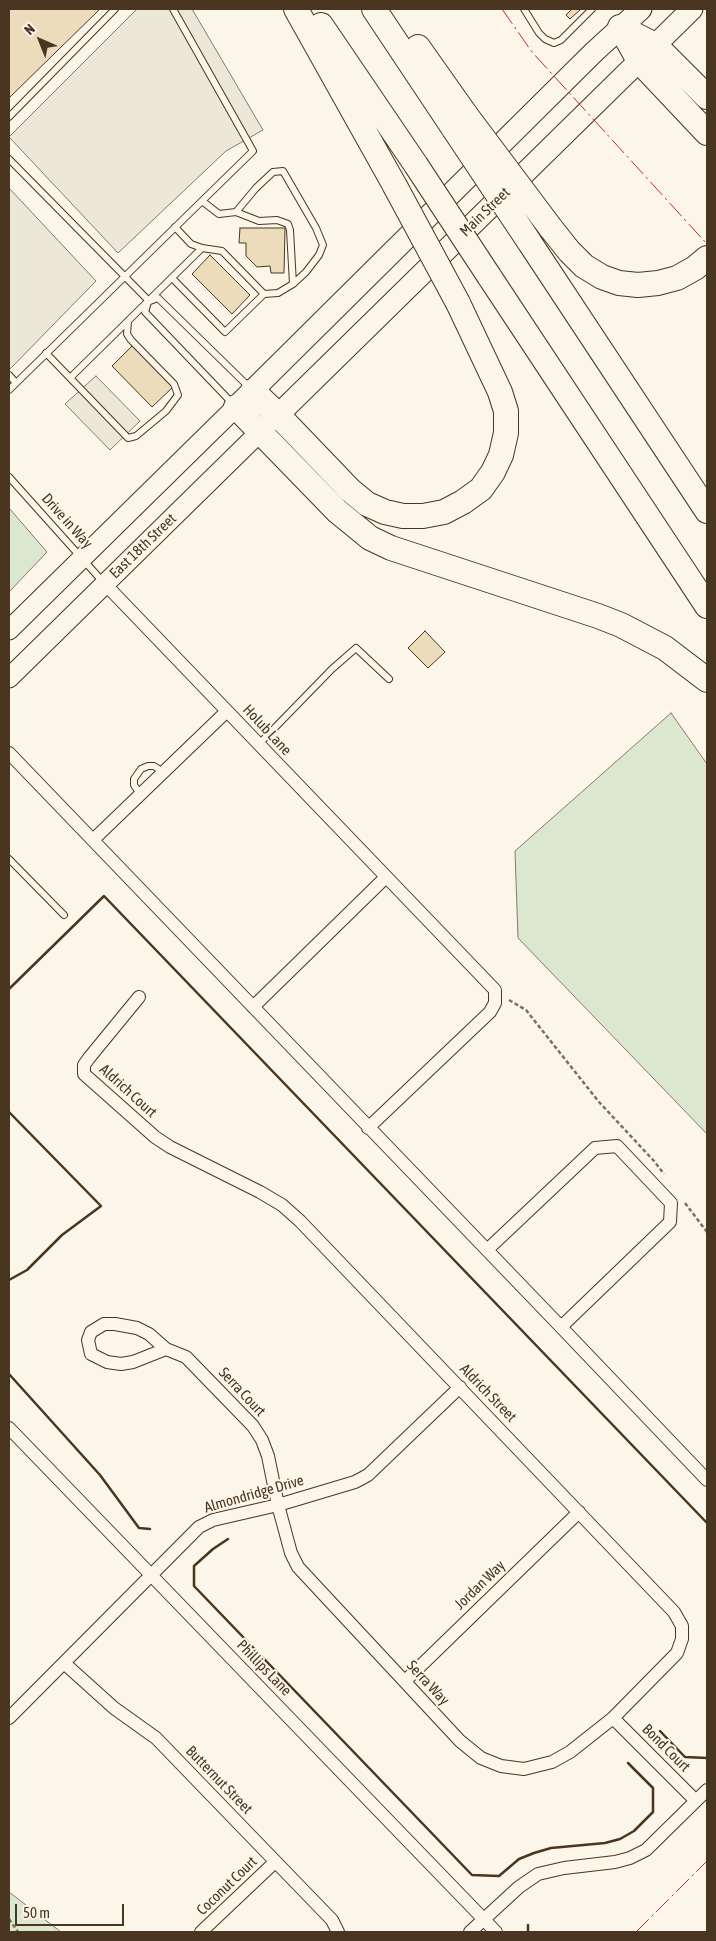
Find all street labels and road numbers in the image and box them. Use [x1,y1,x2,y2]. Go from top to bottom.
street label: Main Street [456,184,514,240]
street label: Drive in Way [38,490,96,552]
street label: East 18th Street [106,510,180,582]
street label: Holub Lane [239,701,295,759]
street label: Aldrich Court [96,1061,160,1121]
street label: Aldrich Street [456,1360,520,1426]
street label: Serra Court [215,1364,269,1420]
street label: Almondridge Drive [202,1471,306,1517]
street label: Jordan Way [451,1557,509,1613]
street label: Phillips Lane [233,1636,295,1700]
street label: Serra Way [403,1657,453,1709]
street label: Bond Court [638,1720,694,1776]
street label: Butternut Street [182,1742,256,1818]
street label: Coconut Court [193,1853,261,1919]

